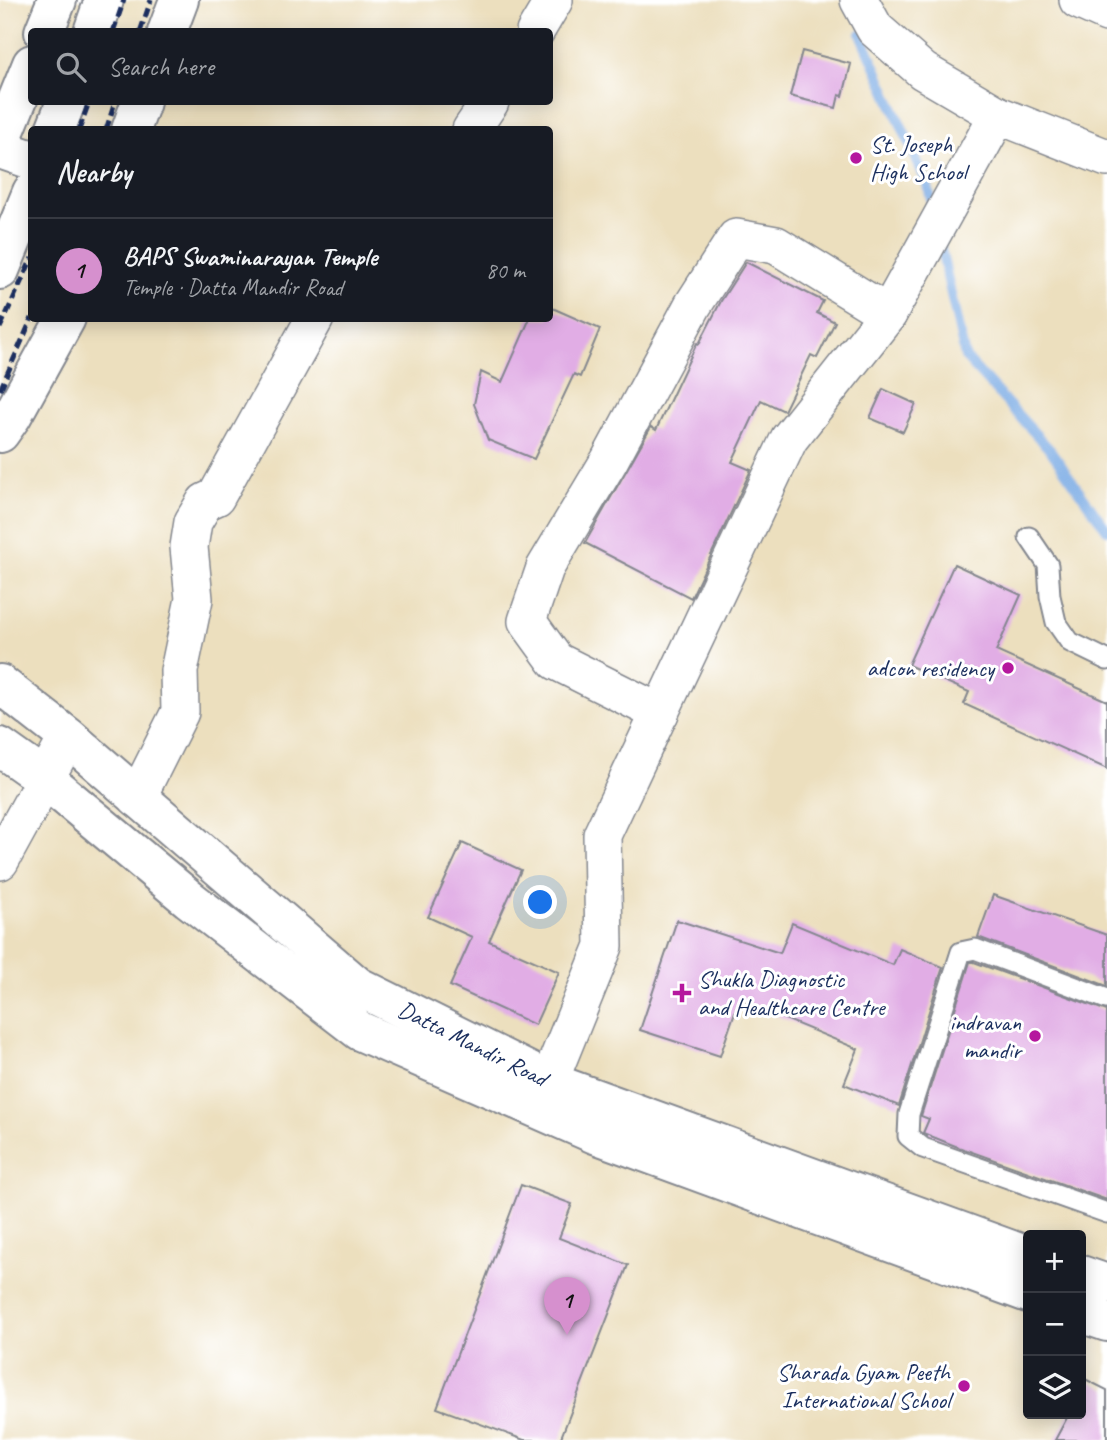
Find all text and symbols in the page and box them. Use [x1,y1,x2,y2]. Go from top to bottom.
search box [28,28,553,105]
icon: search [52,48,90,86]
text: Search here [108,50,214,83]
place label: St. Joseph High School [870,129,970,187]
marker: St. Joseph High School [848,150,864,166]
text: Nearby [56,153,132,191]
text: BAPS Swaminarayan Temple [123,240,377,273]
text: 1 [74,256,84,285]
text: 80 m [486,256,525,285]
text: Temple · Datta Mandir Road [123,273,343,302]
place label: adcon residency [867,653,996,683]
marker: adcon residency [1000,660,1016,676]
your location [523,885,557,919]
place label: Shukla Diagnostic and Healthcare Centre [698,964,887,1022]
marker: Shukla Diagnostic and Healthcare Centre [672,983,692,1003]
street label: Datta Mandir Road [393,994,555,1095]
place label: indravan mandir [949,1007,1023,1065]
marker: indravan mandir [1027,1028,1043,1044]
map controls [1023,1230,1086,1419]
button: + [1023,1230,1086,1293]
pin: 1 [544,1277,590,1335]
button: − [1023,1293,1086,1356]
button: layers [1023,1356,1086,1419]
place label: Sharada Gyam Peeth International School [777,1357,954,1415]
marker: Sharada Gyam Peeth International School [956,1378,972,1394]

